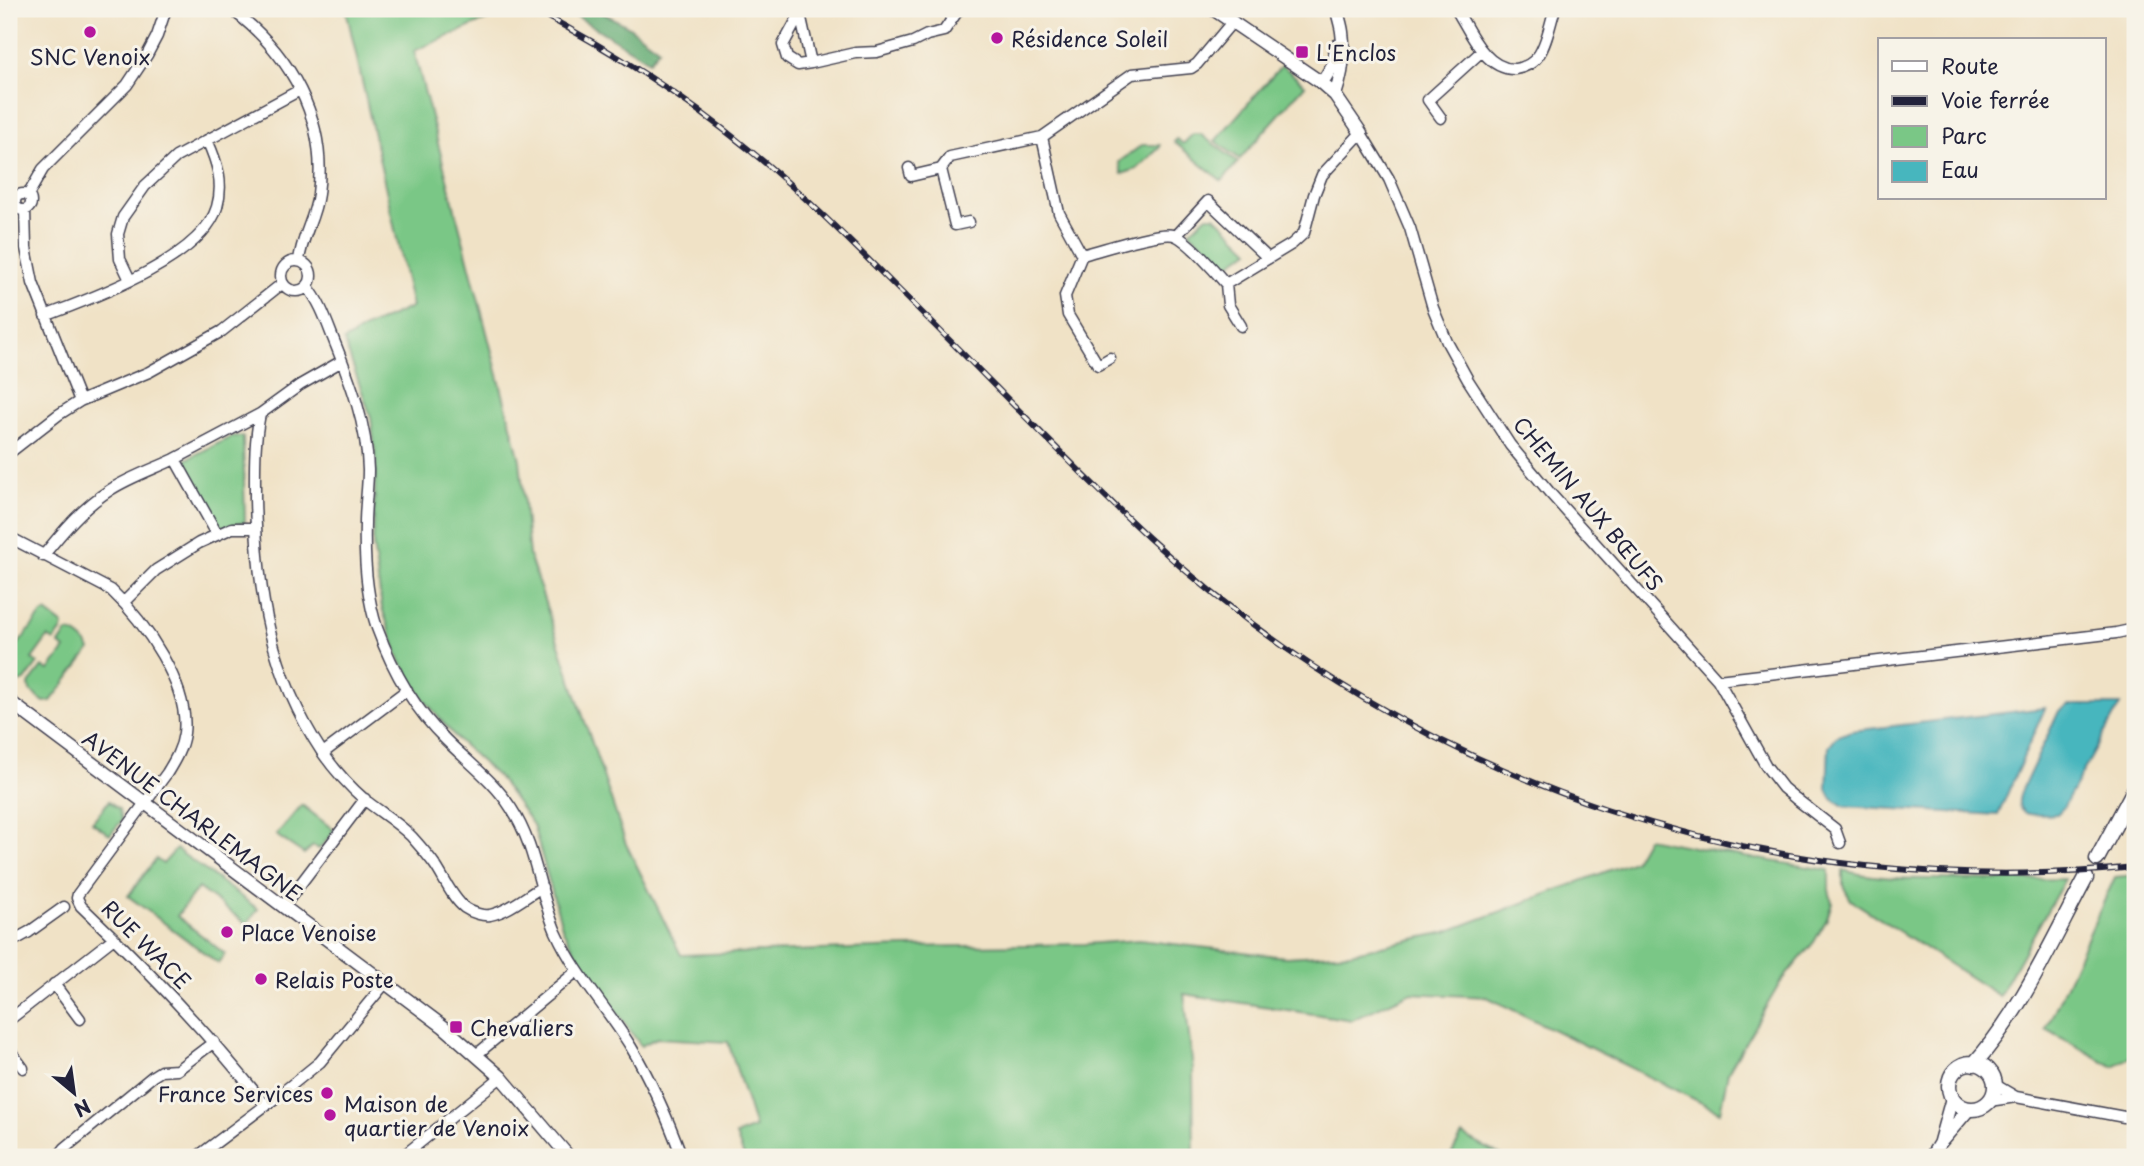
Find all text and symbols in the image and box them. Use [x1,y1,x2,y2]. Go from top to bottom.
place label: Résidence Soleil [1011,22,1168,54]
marker: SNC Venoix [82,24,98,40]
marker: Résidence Soleil [989,30,1005,46]
place label: L'Enclos [1316,36,1396,68]
legend [1878,38,2106,200]
place label: SNC Venoix [30,40,150,72]
marker: L'Enclos [1294,44,1310,60]
text: Route [1941,49,1999,81]
text: Voie ferrée [1941,83,2050,115]
text: Parc [1941,119,1987,151]
text: Eau [1941,153,1979,185]
street label: CHEMIN AUX BŒUFS [1506,409,1672,597]
street label: AVENUE CHARLEMAGNE [77,722,309,908]
street label: RUE WACE [95,892,199,996]
place label: Place Venoise [241,916,377,948]
marker: Place Venoise [219,924,235,940]
place label: Relais Poste [275,963,394,995]
marker: Relais Poste [253,971,269,987]
place label: Chevaliers [470,1011,574,1043]
marker: Chevaliers [448,1019,464,1035]
north arrow [38,1058,108,1128]
place label: France Services [158,1077,313,1109]
marker: France Services [319,1085,335,1101]
place label: Maison de quartier de Venoix [344,1087,529,1143]
text: N [69,1093,96,1125]
marker: Maison de quartier de Venoix [322,1107,338,1123]

